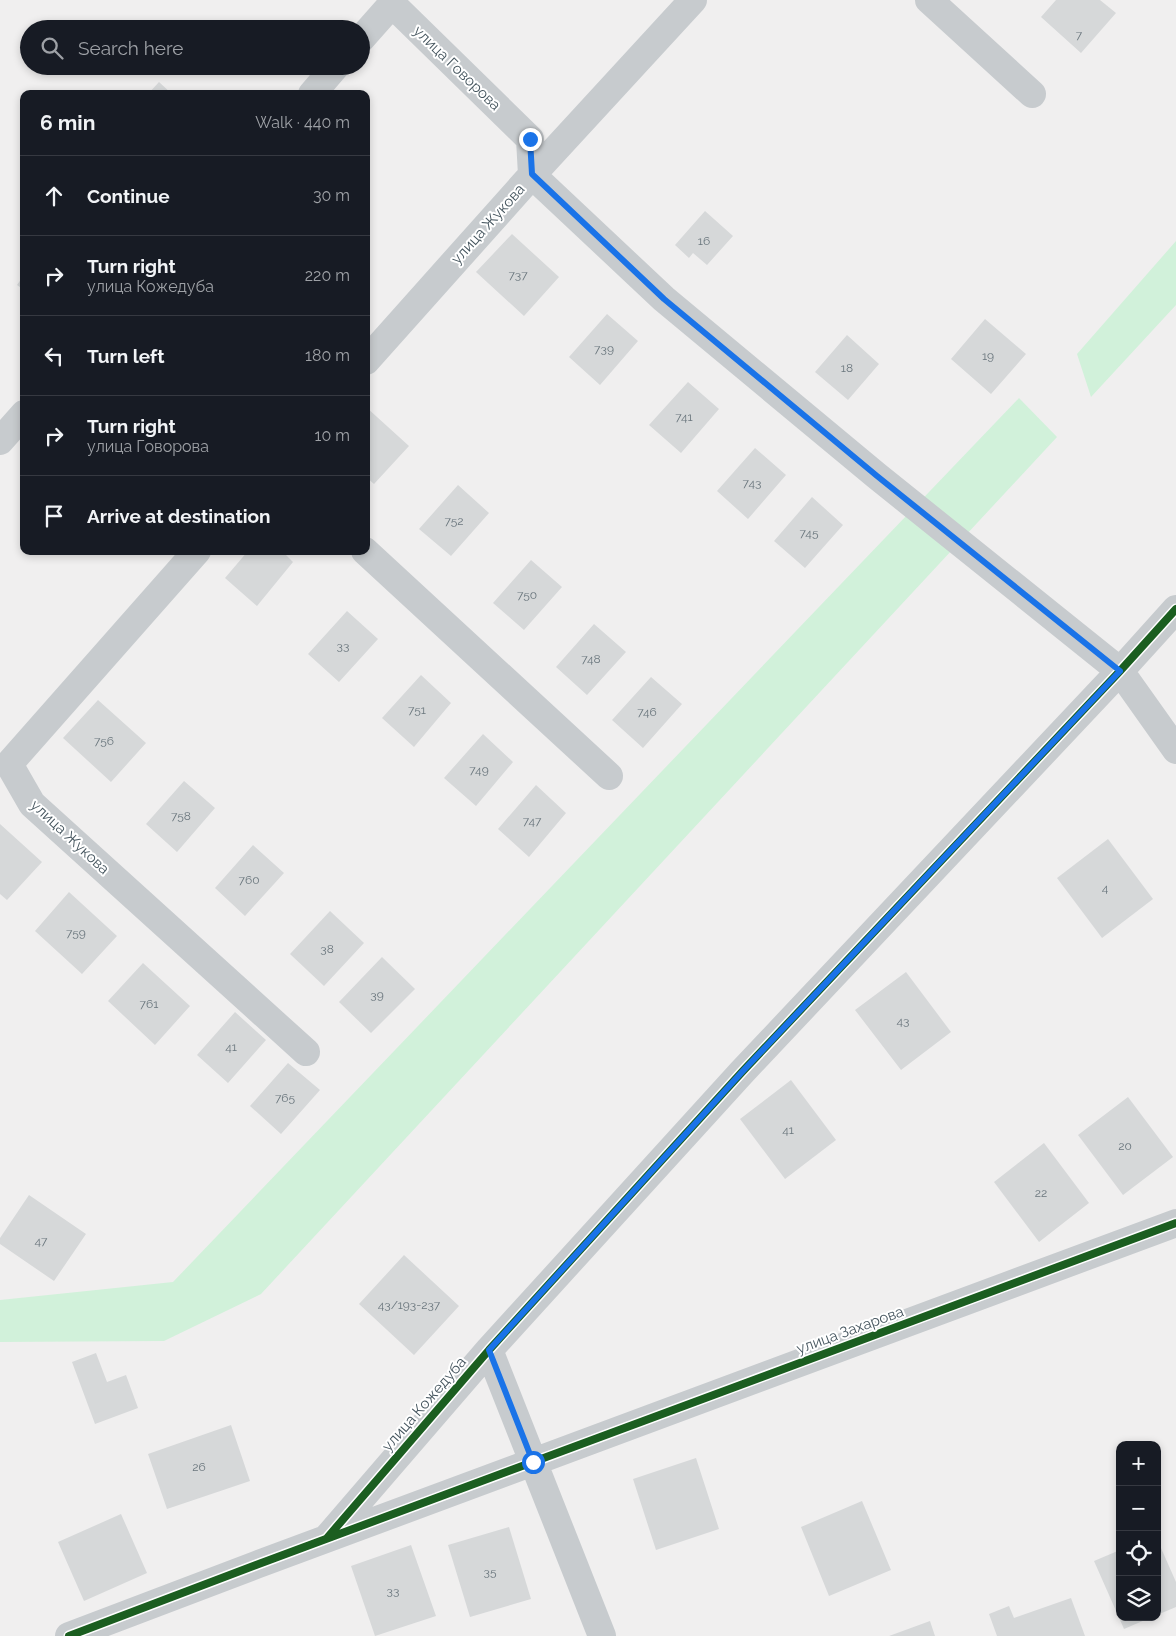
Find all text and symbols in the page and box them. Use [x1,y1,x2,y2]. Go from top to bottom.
search box [20,20,370,75]
street label: улица Говорова [410,22,504,114]
house number: 7 [1076,28,1083,42]
icon: search [38,34,66,62]
text: Search here [78,37,184,59]
text: 6 min [40,110,95,135]
text: Walk · 440 m [255,113,350,132]
route end [519,128,542,151]
street label: улица Жукова [447,180,529,268]
icon: ahead [40,182,68,210]
text: Continue [87,185,170,207]
text: 30 m [313,186,350,205]
house number: 16 [698,234,710,248]
text: Turn right [87,255,176,277]
icon: right [40,262,68,290]
text: 220 m [305,266,350,285]
house number: 737 [508,268,528,282]
text: улица Кожедуба [87,277,214,296]
icon: left [40,342,68,370]
house number: 739 [594,342,614,356]
text: Turn left [87,345,164,367]
text: 180 m [305,346,350,365]
house number: 19 [982,349,994,363]
house number: 18 [841,361,853,375]
house number: 741 [675,410,693,424]
text: Turn right [87,415,176,437]
icon: right [40,422,68,450]
text: 10 m [315,426,350,445]
text: улица Говорова [87,437,209,456]
house number: 743 [743,476,761,490]
icon: arrive [40,502,68,530]
text: Arrive at destination [87,505,271,527]
house number: 752 [444,514,464,528]
house number: 745 [800,526,819,540]
house number: 750 [517,588,537,602]
house number: 33 [337,639,349,653]
house number: 748 [581,652,601,666]
house number: 751 [408,703,426,717]
house number: 746 [637,705,657,719]
house number: 756 [94,734,114,748]
house number: 749 [469,763,489,777]
street label: улица Жукова [27,796,113,878]
house number: 758 [171,809,191,823]
house number: 747 [523,814,542,828]
house number: 760 [238,873,260,887]
house number: 4 [1102,881,1109,895]
house number: 759 [66,926,86,940]
house number: 38 [320,942,334,956]
house number: 39 [370,988,384,1002]
house number: 761 [140,997,158,1011]
house number: 43 [897,1014,909,1028]
house number: 41 [225,1040,237,1054]
house number: 765 [275,1091,296,1105]
house number: 41 [782,1123,794,1137]
house number: 20 [1118,1139,1132,1153]
house number: 22 [1035,1186,1047,1200]
house number: 47 [35,1234,48,1248]
house number: 43/193-237 [378,1298,441,1312]
street label: улица Захарова [794,1302,906,1358]
street label: улица Кожедуба [378,1353,470,1455]
map controls [1116,1441,1161,1621]
button: + [1116,1441,1161,1486]
route start [522,1451,545,1474]
house number: 26 [192,1460,206,1474]
button: − [1116,1486,1161,1531]
button: locate [1116,1531,1161,1576]
house number: 35 [484,1565,497,1579]
button: layers [1116,1576,1161,1621]
house number: 33 [387,1584,399,1598]

